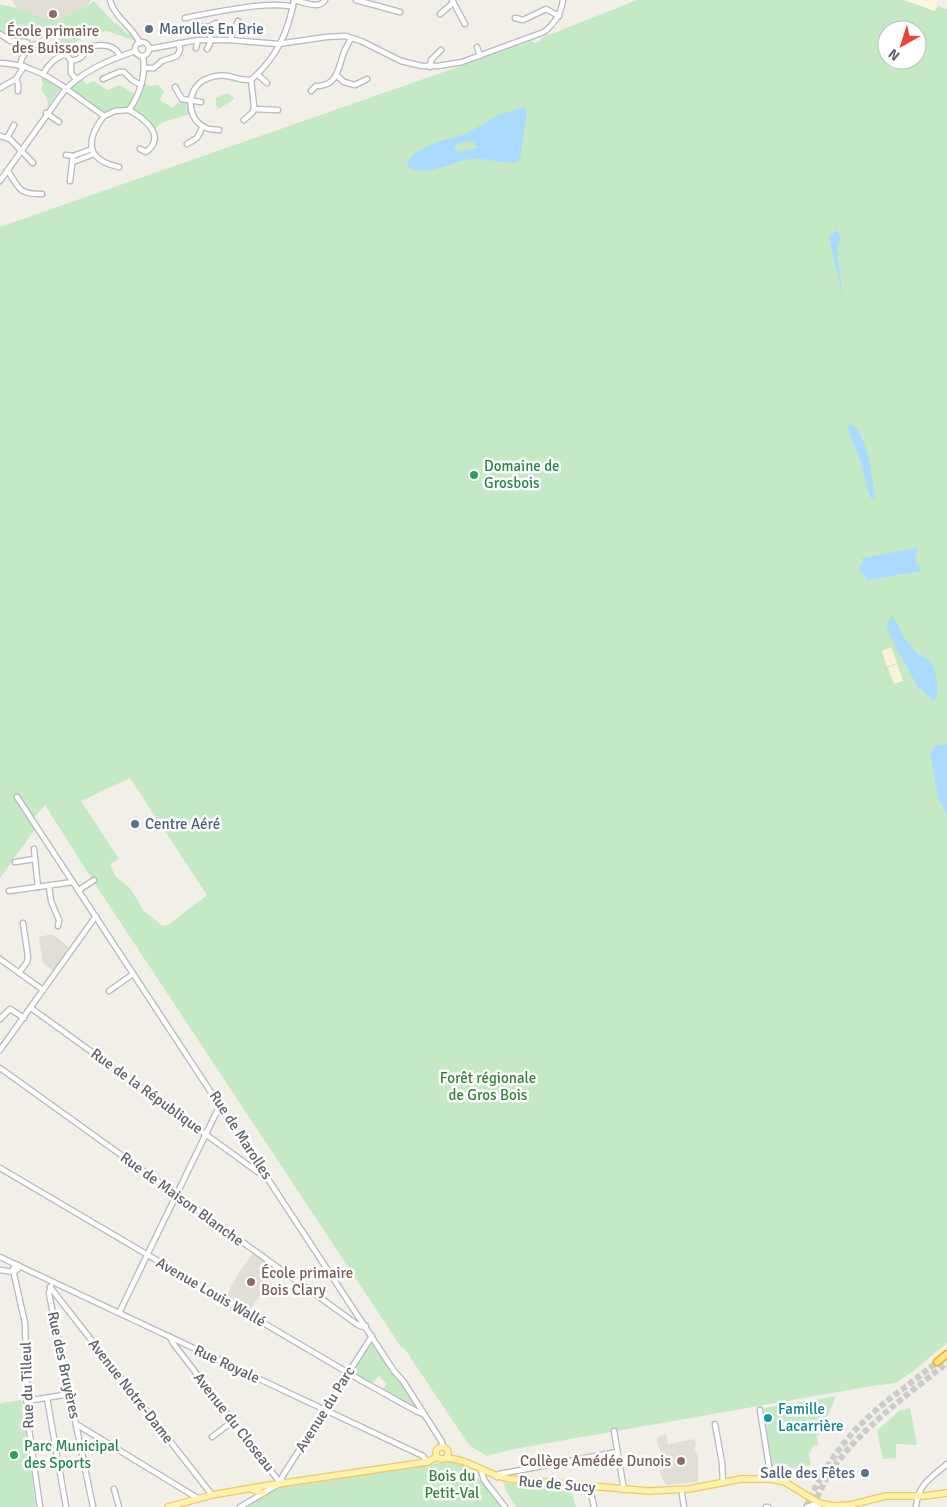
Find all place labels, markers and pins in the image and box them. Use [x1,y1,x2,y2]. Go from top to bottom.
marker: École primaire des Buissons [47,8,59,20]
place label: Marolles En Brie [159,20,264,38]
place label: École primaire des Buissons [7,21,99,57]
marker: Marolles En Brie [143,23,155,35]
place label: Domaine de Grosbois [484,457,560,492]
marker: Domaine de Grosbois [468,469,480,481]
place label: Centre Aéré [145,815,220,833]
marker: Centre Aéré [129,818,141,830]
place label: École primaire Bois Clary [261,1263,353,1299]
marker: École primaire Bois Clary [245,1276,257,1288]
place label: Famille Lacarrière [778,1400,844,1435]
marker: Famille Lacarrière [762,1412,774,1424]
place label: Parc Municipal des Sports [24,1437,119,1472]
marker: Parc Municipal des Sports [8,1449,20,1461]
place label: Collège Amédée Dunois [520,1452,671,1470]
marker: Collège Amédée Dunois [675,1455,687,1467]
place label: Salle des Fêtes [760,1464,855,1482]
marker: Salle des Fêtes [859,1467,871,1479]

